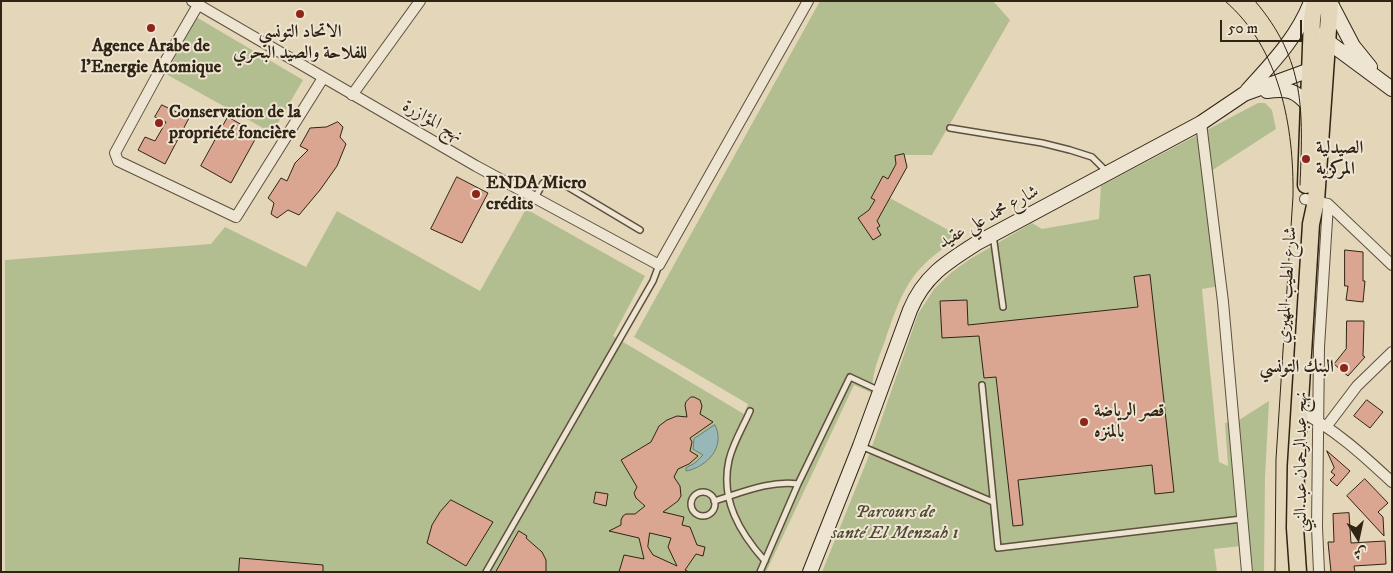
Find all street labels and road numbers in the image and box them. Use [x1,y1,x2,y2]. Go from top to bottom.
street label: نهج المؤازرة [398,96,466,148]
street label: شارع محمد علي عقيد [935,181,1043,255]
street label: شارع الطيب المهيري [1273,226,1303,344]
street label: نهج عبدالرحمان عبد النبي [1291,392,1313,532]

